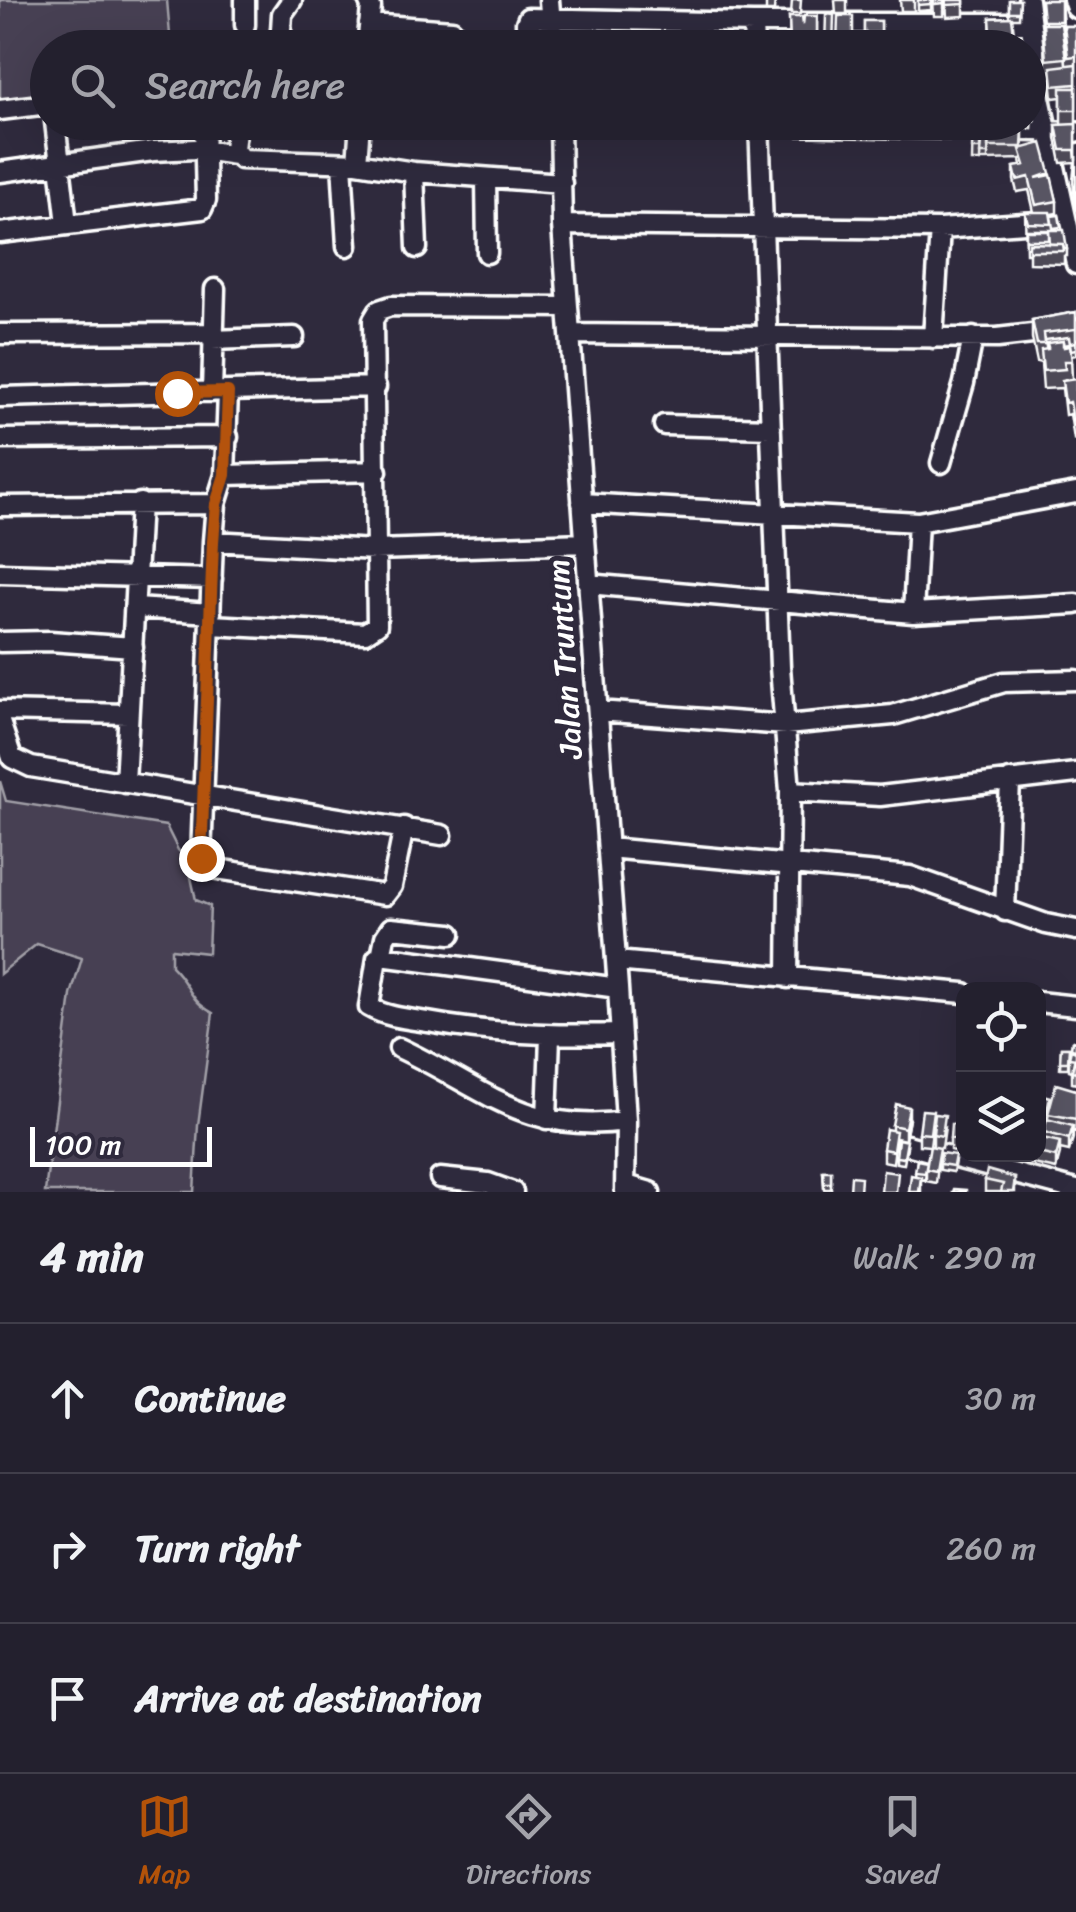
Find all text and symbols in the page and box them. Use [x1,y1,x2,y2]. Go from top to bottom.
search box [30,30,1046,140]
text: Search here [145,52,345,119]
icon: search [65,58,120,113]
route start [155,371,201,417]
street label: Jalan Truntum [529,557,600,762]
route end [179,836,225,882]
map controls [956,982,1046,1162]
button: locate [956,982,1046,1072]
button: layers [956,1072,1046,1162]
text: 100 m [45,1120,121,1169]
scale bar [30,1122,212,1166]
text: 4 min [40,1220,144,1294]
text: Walk · 290 m [853,1229,1036,1286]
text: Continue [135,1365,286,1432]
text: 30 m [965,1370,1036,1427]
icon: ahead [40,1371,95,1426]
text: Turn right [135,1515,300,1582]
text: 260 m [946,1520,1036,1577]
icon: right [40,1521,95,1576]
text: Arrive at destination [135,1665,482,1732]
icon: arrive [40,1671,95,1726]
tab: Map [137,1789,192,1898]
tab: Directions [466,1789,591,1898]
tab: Saved [865,1789,939,1898]

